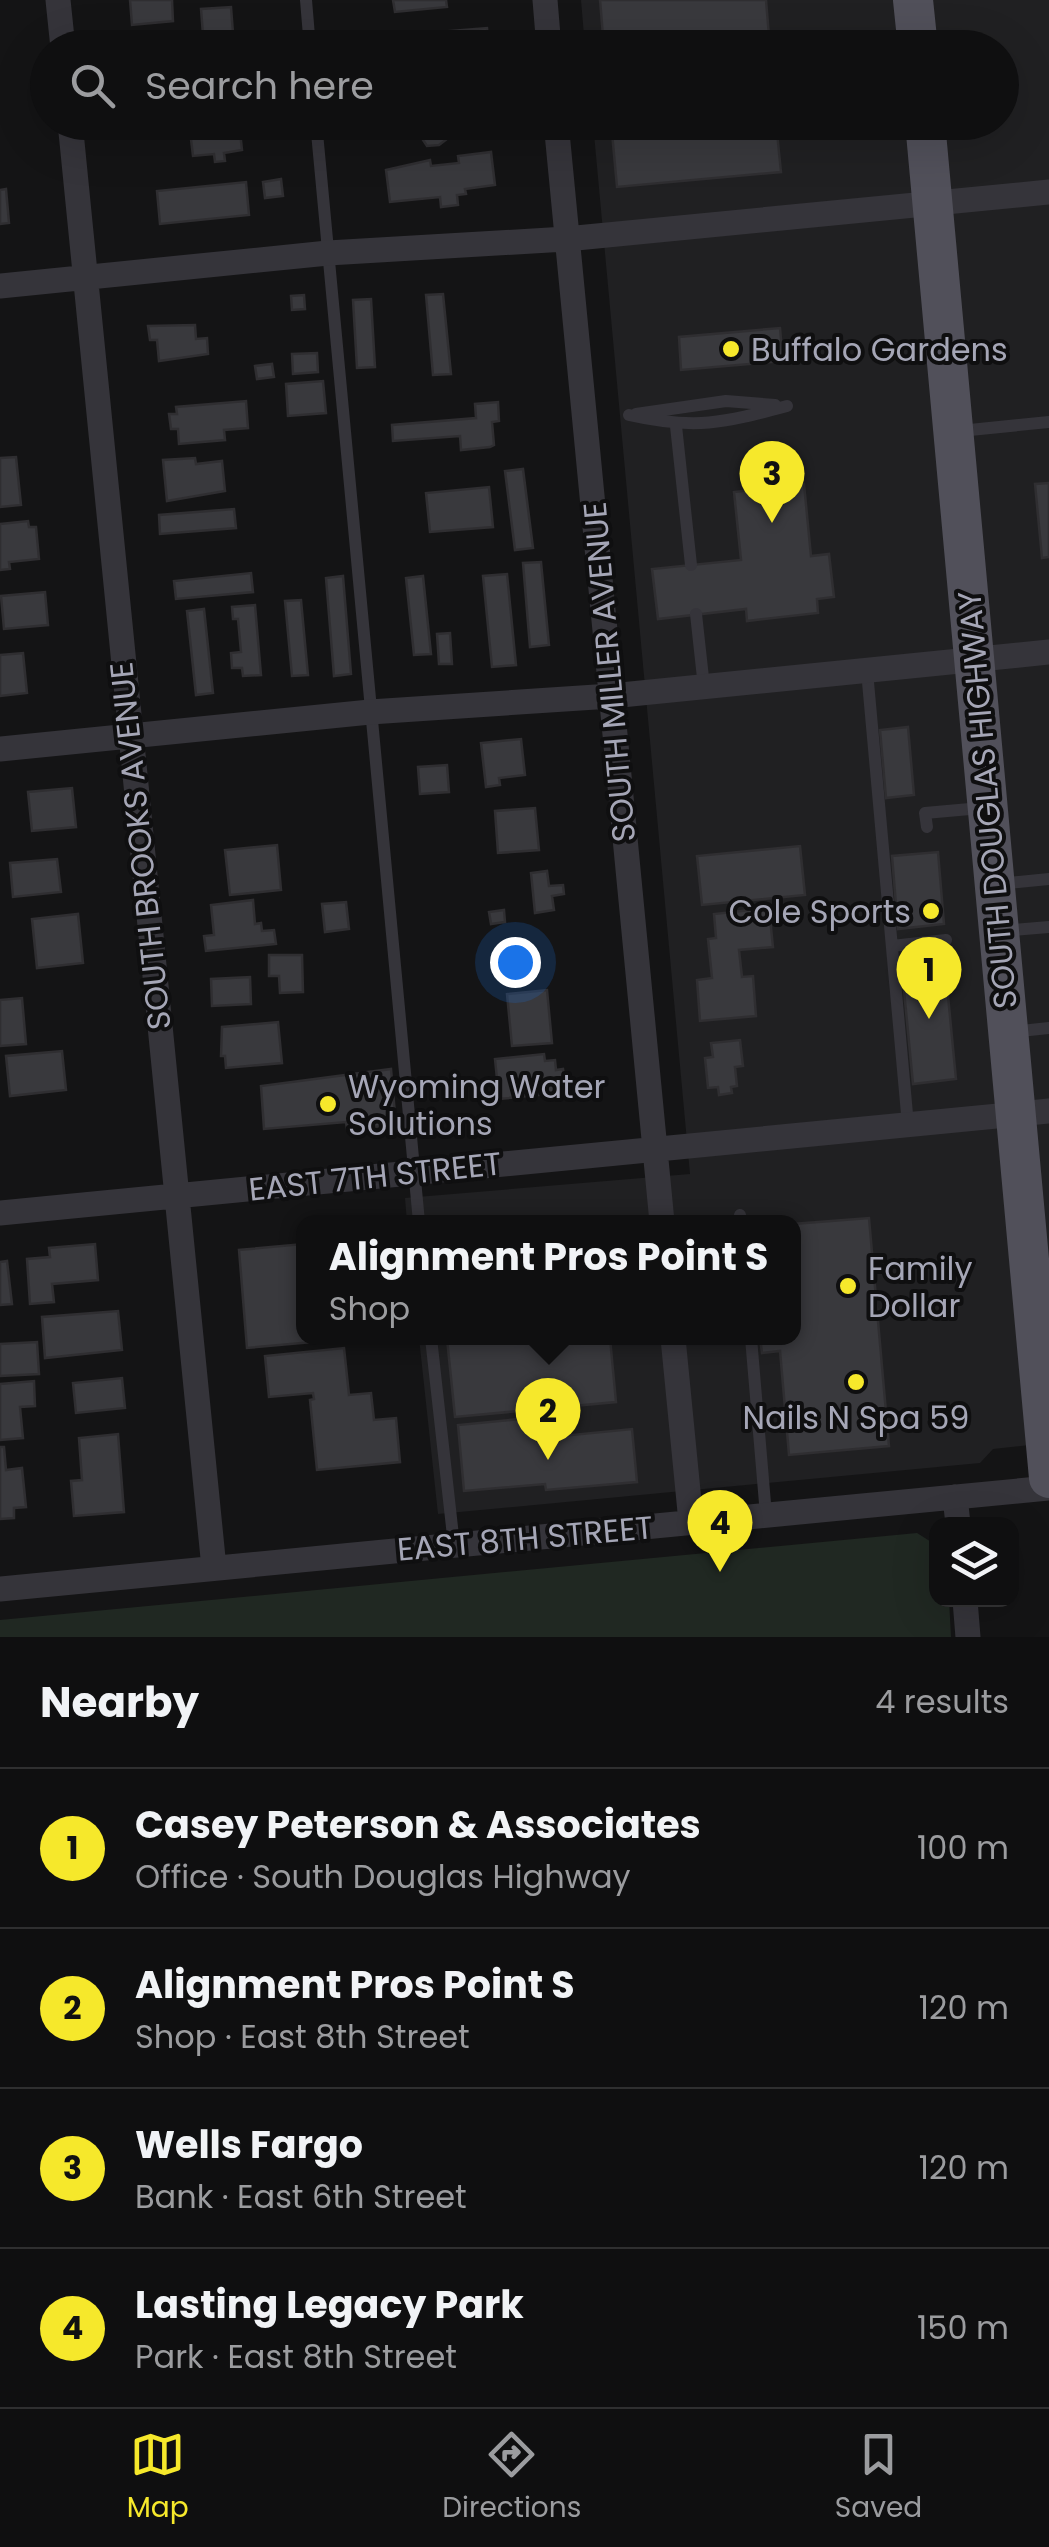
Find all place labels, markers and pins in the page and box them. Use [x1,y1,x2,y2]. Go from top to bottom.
place label: Buffalo Gardens [751,327,1008,372]
marker: Buffalo Gardens [720,338,742,360]
pin: 3 [740,440,804,523]
place label: Cole Sports [728,889,911,934]
marker: Cole Sports [920,900,942,922]
pin: 1 [896,936,962,1019]
place label: Wyoming Water Solutions [348,1064,606,1146]
marker: Wyoming Water Solutions [317,1093,339,1115]
place label: Family Dollar [868,1246,972,1328]
marker: Family Dollar [837,1275,859,1297]
marker: Nails N Spa 59 [845,1371,867,1393]
pin: 2 [516,1378,580,1460]
place label: Nails N Spa 59 [742,1395,970,1440]
pin: 4 [688,1490,752,1572]

